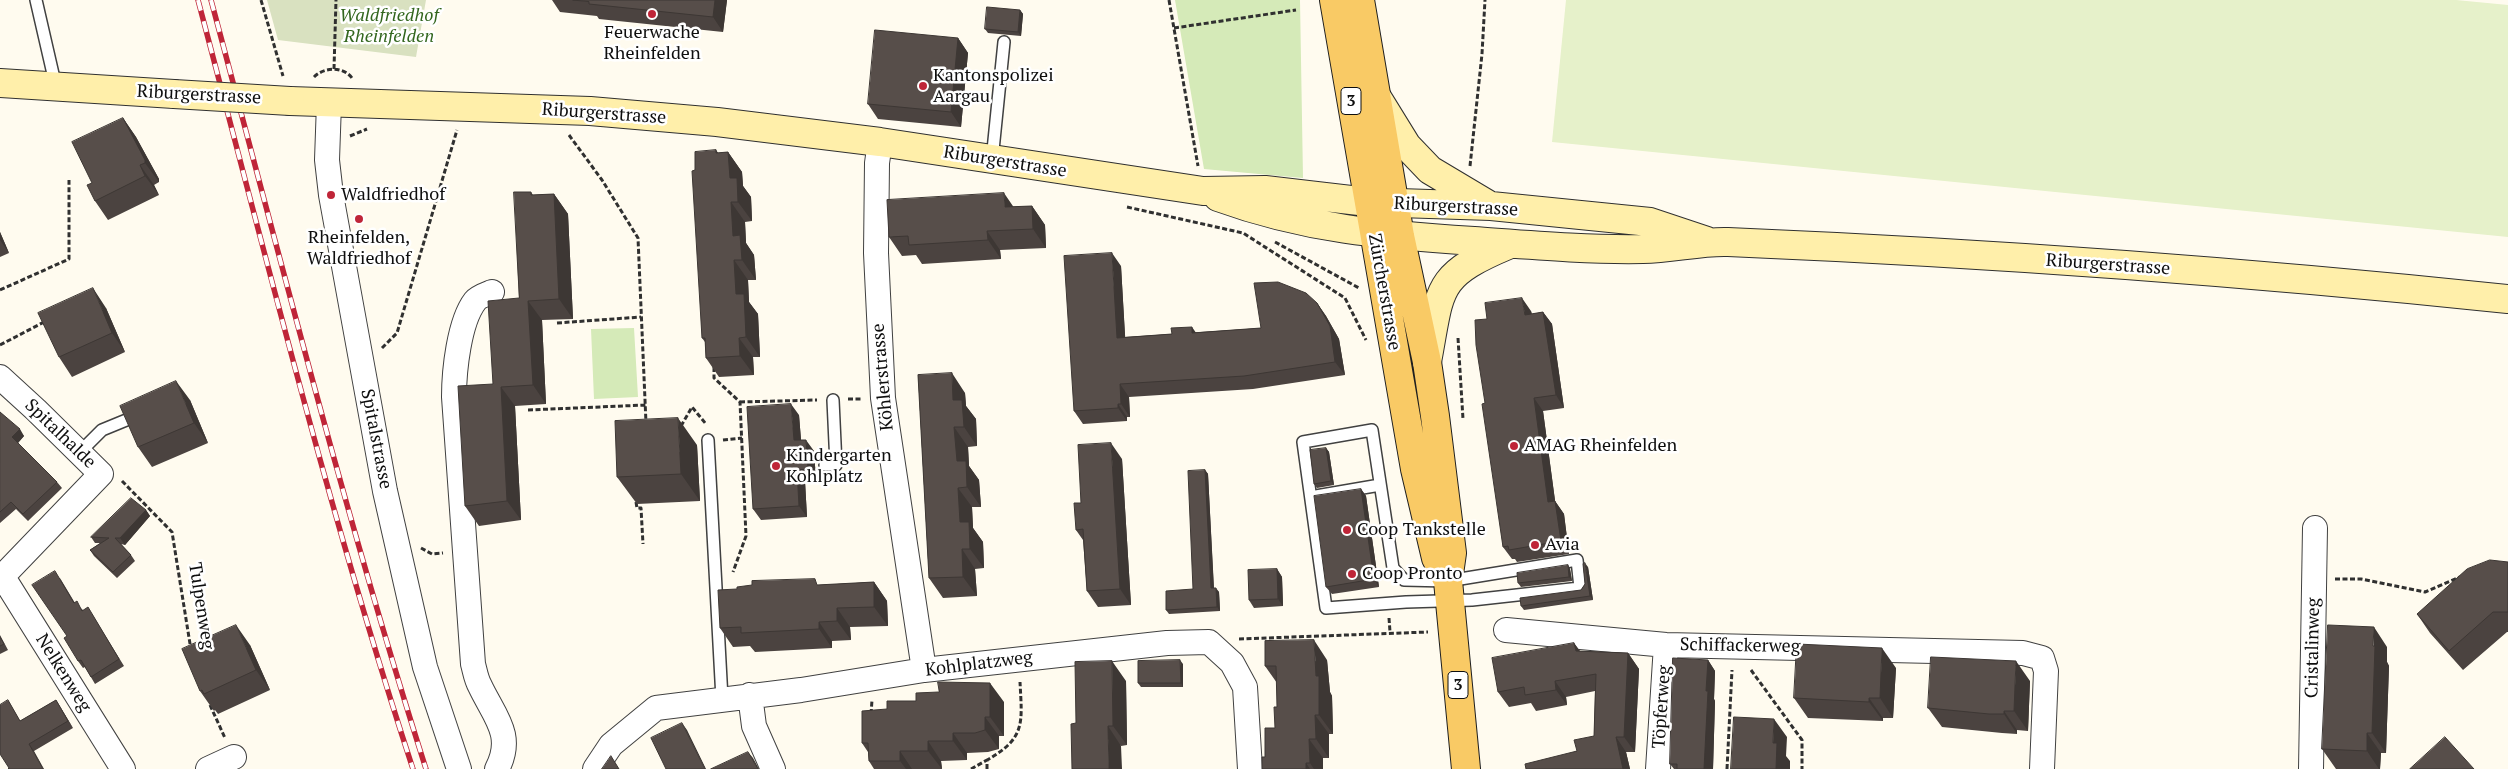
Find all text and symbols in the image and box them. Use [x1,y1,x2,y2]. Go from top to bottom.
park label: Waldfriedhof Rheinfelden [339,5,439,48]
marker: Feuerwache Rheinfelden [646,8,658,20]
place label: Feuerwache Rheinfelden [603,22,701,64]
place label: Kantonspolizei Aargau [933,65,1054,108]
marker: Kantonspolizei Aargau [917,80,929,92]
street label: Riburgerstrasse [136,81,262,109]
road number: 3 [1341,88,1361,114]
street label: Riburgerstrasse [541,99,667,129]
street label: Riburgerstrasse [942,142,1068,182]
place label: Waldfriedhof [341,184,445,206]
marker: Waldfriedhof [325,189,337,201]
street label: Riburgerstrasse [1393,193,1519,221]
marker: Rheinfelden, Waldfriedhof [353,213,365,225]
place label: Rheinfelden, Waldfriedhof [307,227,411,270]
street label: Zürcherstrasse [1363,232,1405,352]
street label: Riburgerstrasse [2045,250,2171,280]
street label: Köhlerstrasse [868,322,898,432]
street label: Spitalstrasse [356,387,396,491]
street label: Spitalhalde [20,395,100,473]
place label: AMAG Rheinfelden [1524,435,1677,457]
marker: AMAG Rheinfelden [1508,440,1520,452]
place label: Kindergarten Kohlplatz [786,445,892,488]
marker: Kindergarten Kohlplatz [770,460,782,472]
place label: Coop Tankstelle [1357,519,1486,541]
marker: Coop Tankstelle [1341,524,1353,536]
place label: Avia [1545,534,1580,556]
marker: Avia [1529,539,1541,551]
street label: Tulpenweg [183,561,219,651]
place label: Coop Pronto [1362,563,1463,585]
marker: Coop Pronto [1346,568,1358,580]
street label: Cristalinweg [2301,598,2325,698]
street label: Nelkenweg [31,630,95,716]
street label: Schiffackerweg [1680,634,1800,658]
street label: Kohlplatzweg [924,647,1034,681]
street label: Töpferweg [1648,665,1676,749]
road number: 3 [1448,672,1468,698]

